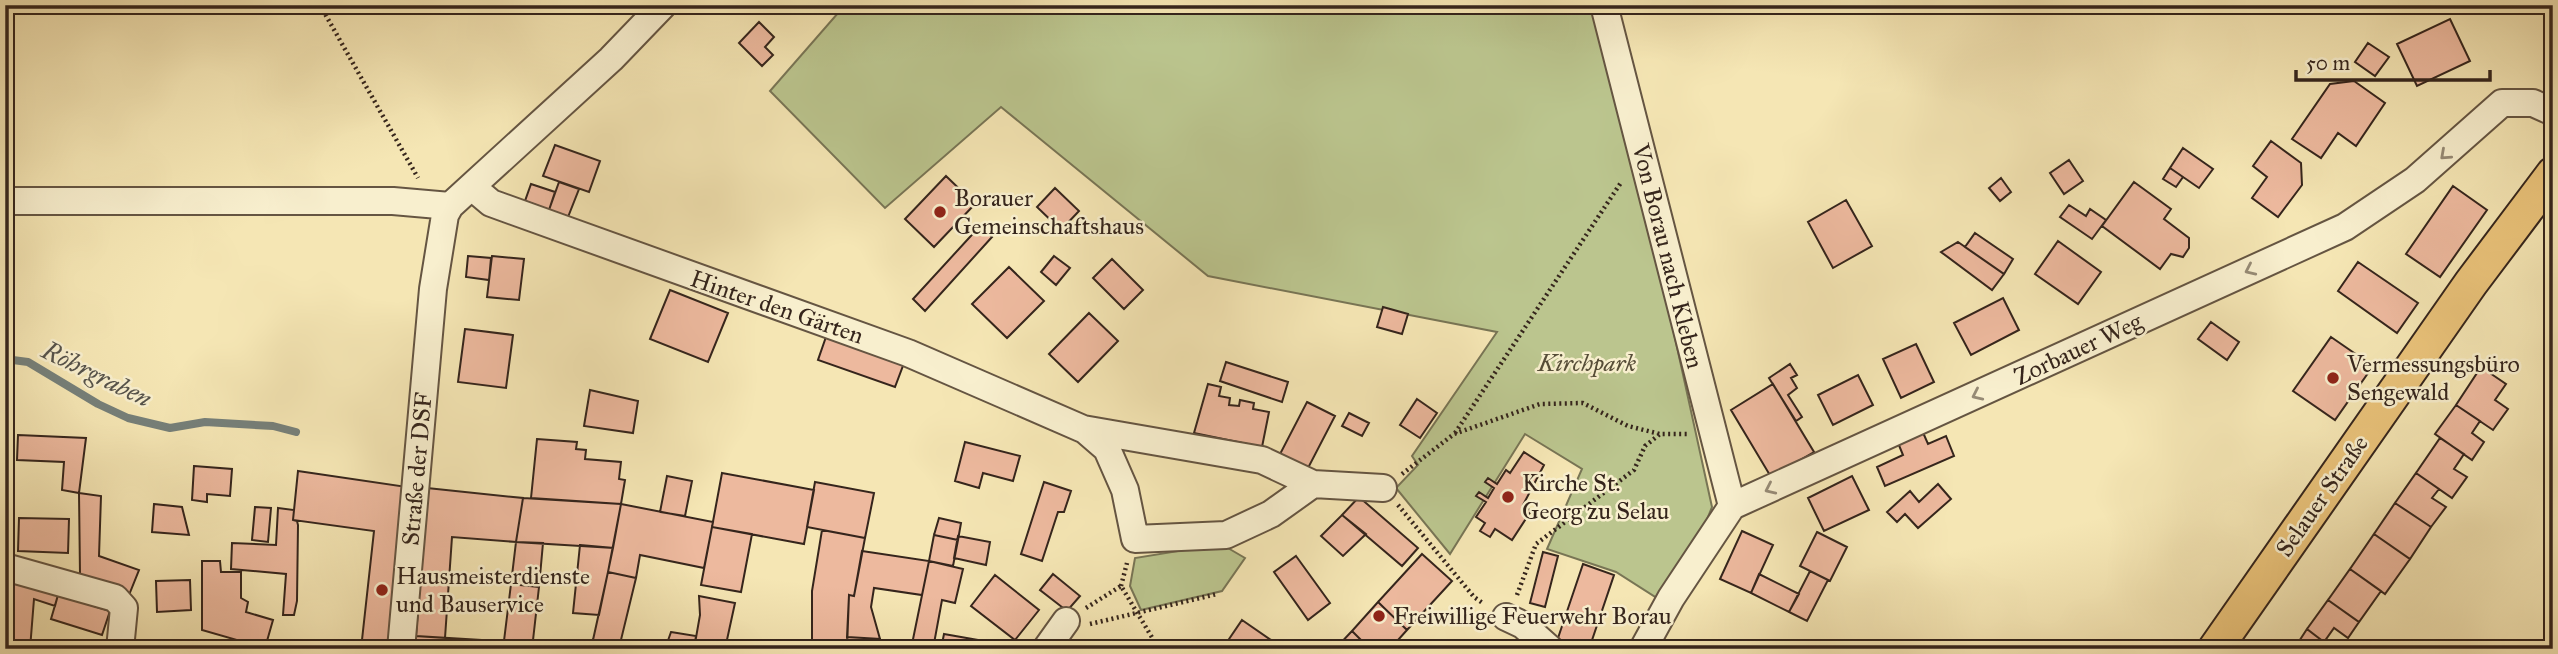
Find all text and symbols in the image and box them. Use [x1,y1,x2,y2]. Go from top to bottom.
scale bar [2296,38,2490,82]
text: 50 m [2306,50,2351,76]
street label: Von Borau nach Kleben [1625,140,1710,371]
one-way arrow [2440,147,2453,159]
place label: Borauer Gemeinschaftshaus [954,183,1144,241]
marker: Borauer Gemeinschaftshaus [932,204,948,220]
one-way arrow [2245,262,2257,276]
street label: Hinter den Gärten [686,263,868,351]
street label: Zorbauer Weg [2009,306,2148,392]
water label: Röhrgraben [36,333,157,414]
park label: Kirchpark [1537,348,1636,378]
place label: Vermessungsbüro Sengewald [2346,349,2520,407]
marker: Vermessungsbüro Sengewald [2325,370,2341,386]
one-way arrow [1971,387,1984,401]
street label: Straße der DSF [395,391,439,547]
street label: Selauer Straße [2269,430,2375,562]
place label: Kirche St. Georg zu Selau [1522,468,1670,526]
one-way arrow [1764,481,1777,495]
marker: Kirche St. Georg zu Selau [1500,489,1516,505]
place label: Hausmeisterdienste und Bauservice [396,561,590,619]
marker: Hausmeisterdienste und Bauservice [374,582,390,598]
place label: Freiwillige Feuerwehr Borau [1393,601,1672,631]
marker: Freiwillige Feuerwehr Borau [1371,608,1387,624]

